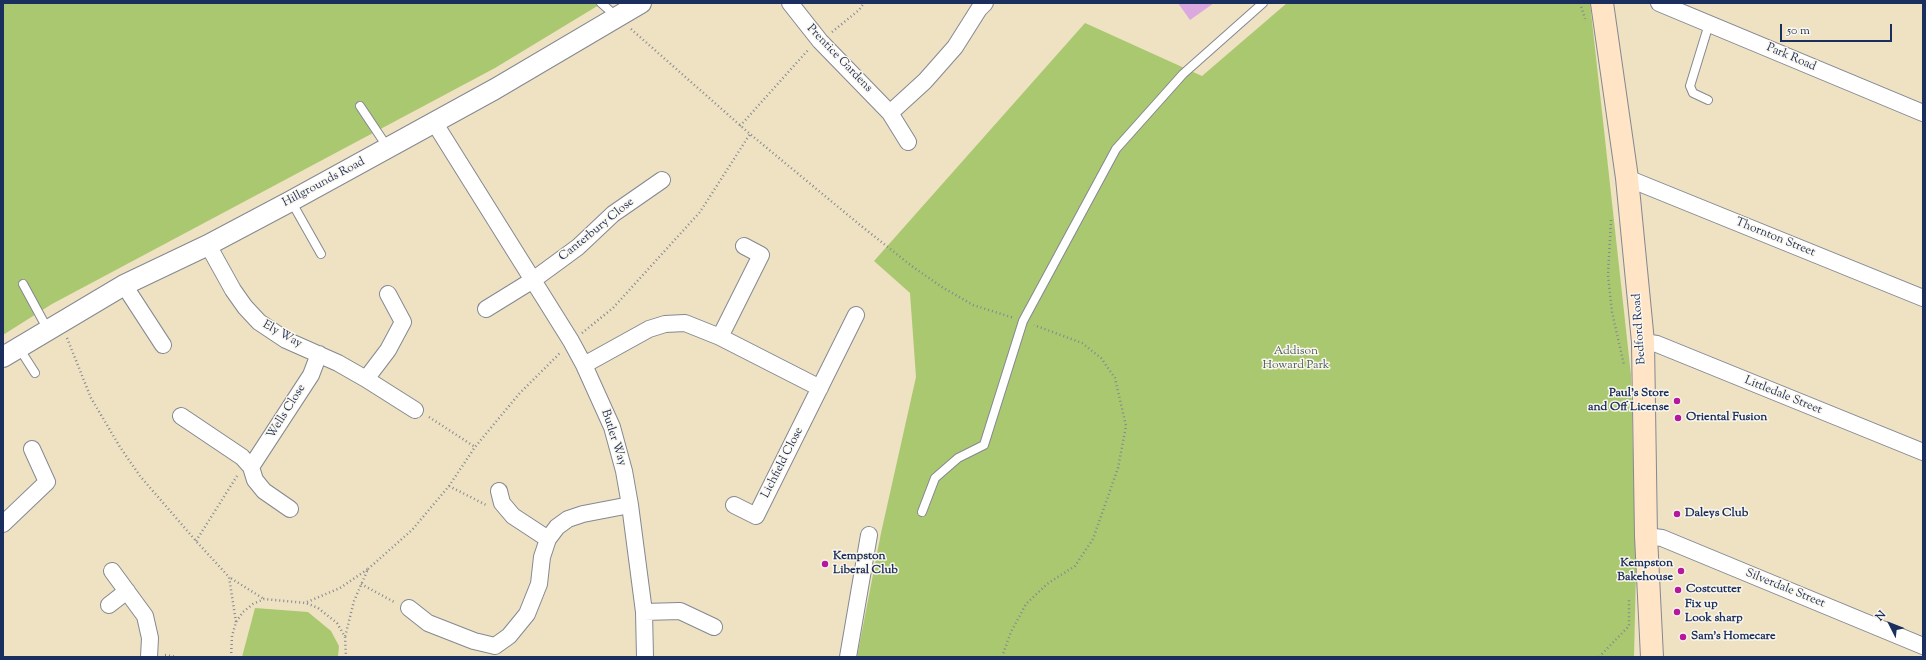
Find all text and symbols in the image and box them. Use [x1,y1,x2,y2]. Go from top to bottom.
scale bar [1782,16,1894,42]
street label: Prentice Gardens [803,22,875,96]
text: 50 m [1787,22,1810,40]
street label: Park Road [1764,41,1818,75]
street label: Hillgrounds Road [280,155,368,211]
street label: Canterbury Close [557,195,637,265]
street label: Thornton Street [1733,215,1817,261]
street label: Bedford Road [1630,293,1650,365]
street label: Ely Way [260,318,304,352]
park label: Addison Howard Park [1263,345,1329,373]
street label: Littledale Street [1742,374,1824,418]
street label: Wells Close [265,382,309,442]
place label: Paul's Store and Off License [1588,387,1669,415]
marker: Paul's Store and Off License [1672,396,1682,406]
street label: Butler Way [597,408,629,468]
place label: Oriental Fusion [1686,411,1767,425]
marker: Oriental Fusion [1673,413,1683,423]
street label: Lichfield Close [759,425,807,501]
place label: Daleys Club [1685,507,1748,521]
marker: Daleys Club [1672,509,1682,519]
place label: Kempston Liberal Club [833,550,898,578]
place label: Kempston Bakehouse [1617,557,1673,585]
marker: Kempston Liberal Club [820,559,830,569]
marker: Kempston Bakehouse [1676,566,1686,576]
street label: Silverdale Street [1743,567,1827,611]
place label: Costcutter [1686,583,1741,597]
marker: Costcutter [1673,585,1683,595]
place label: Fix up Look sharp [1685,598,1743,626]
north arrow [1870,604,1910,644]
marker: Fix up Look sharp [1672,607,1682,617]
text: N [1872,607,1890,625]
place label: Sam's Homecare [1691,630,1776,644]
marker: Sam's Homecare [1678,632,1688,642]

